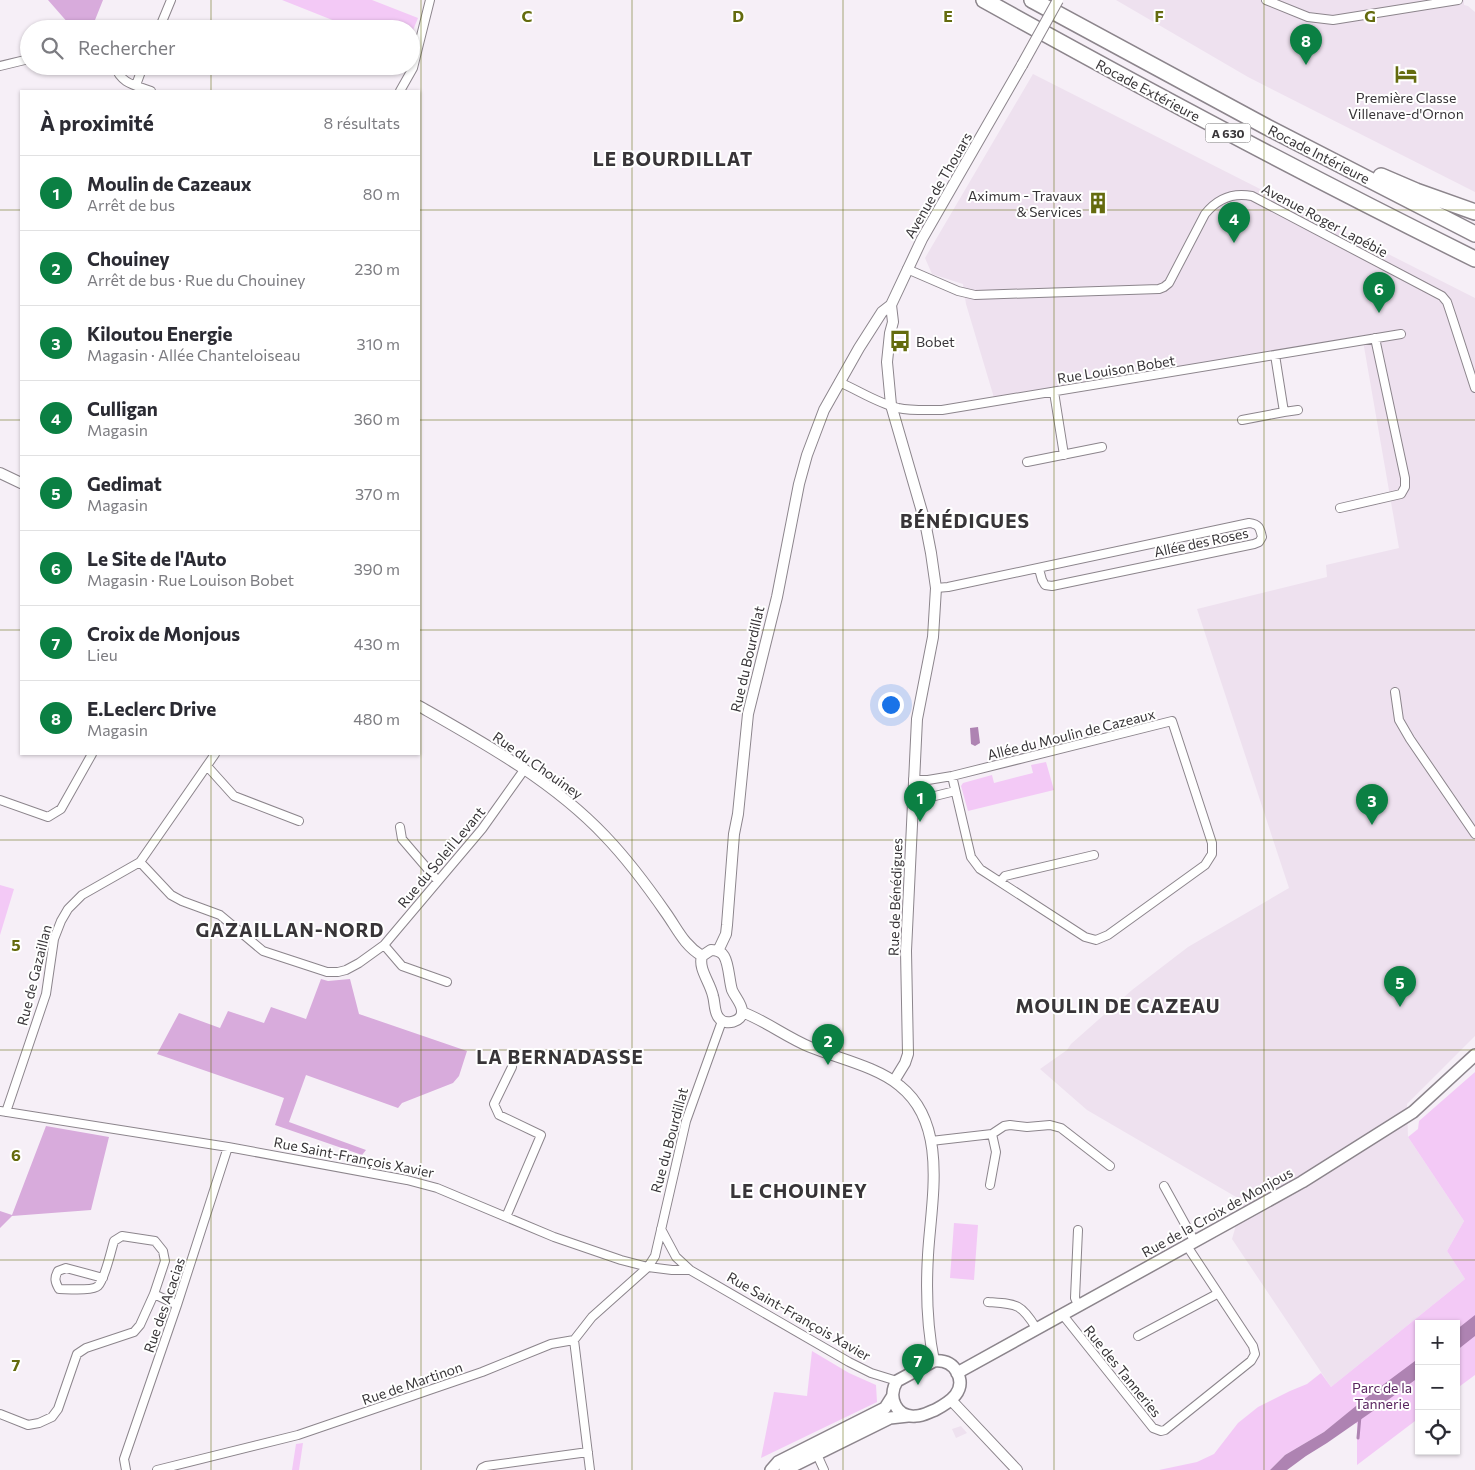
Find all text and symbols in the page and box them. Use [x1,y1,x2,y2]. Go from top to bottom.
text: C [522,6,533,25]
text: D [732,6,744,25]
text: E [943,6,953,25]
text: F [1154,6,1164,25]
text: G [1364,6,1376,25]
search box [20,20,420,75]
pin: 8 [1290,24,1322,65]
icon: search [38,34,66,62]
text: Rechercher [78,36,176,59]
street label: Rocade Extérieure [1093,55,1203,125]
hotel icon: Première Classe Villenave-d'Ornon [1393,61,1419,87]
place label: Première Classe Villenave-d'Ornon [1348,89,1464,122]
text: À proximité [40,110,154,135]
text: 8 résultats [324,113,400,132]
street label: Rocade Intérieure [1265,121,1373,187]
road number: A 630 [1206,124,1250,142]
street label: Avenue de Thouars [901,129,975,241]
district label: LE BOURDILLAT [593,147,753,170]
text: Moulin de Cazeaux [87,172,252,195]
street label: Avenue Roger Lapébie [1259,180,1391,260]
text: 1 [52,184,60,203]
text: 80 m [363,184,400,203]
place label: Aximum - Travaux & Services [968,187,1083,220]
building icon: Aximum - Travaux & Services [1085,190,1111,216]
text: Arrêt de bus [87,195,175,214]
pin: 4 [1218,202,1250,243]
text: Chouiney [87,247,170,270]
text: 2 [51,259,61,278]
text: 230 m [355,259,400,278]
text: Arrêt de bus · Rue du Chouiney [87,270,306,289]
pin: 6 [1363,272,1395,313]
text: Kiloutou Energie [87,322,233,345]
bus stop icon: Bobet [887,328,913,354]
place label: Bobet [916,333,955,350]
text: 3 [51,334,61,353]
text: 310 m [357,334,400,353]
text: Magasin · Allée Chanteloiseau [87,345,300,364]
street label: Rue Louison Bobet [1056,351,1176,387]
text: Culligan [87,397,158,420]
text: 4 [51,409,61,428]
text: 360 m [354,409,400,428]
text: Magasin [87,420,148,439]
text: Gedimat [87,472,162,495]
text: 5 [51,484,61,503]
text: 370 m [355,484,400,503]
text: Magasin [87,495,148,514]
district label: BÉNÉDIGUES [900,509,1030,532]
street label: Allée des Roses [1152,524,1250,560]
text: Le Site de l'Auto [87,547,227,570]
text: 6 [51,559,61,578]
text: 390 m [354,559,400,578]
text: Magasin · Rue Louison Bobet [87,570,294,589]
street label: Rue du Bourdillat [727,604,768,714]
text: Croix de Monjous [87,622,240,645]
text: 7 [52,634,60,653]
text: 430 m [354,634,400,653]
text: Lieu [87,645,118,664]
your location [878,692,904,718]
text: E.Leclerc Drive [87,697,216,720]
street label: Allée du Moulin de Cazeaux [985,705,1157,763]
text: 8 [51,709,61,728]
text: 480 m [353,709,400,728]
text: Magasin [87,720,148,739]
street label: Rue du Chouiney [490,728,586,802]
pin: 1 [904,781,936,822]
pin: 3 [1356,784,1388,825]
street label: Rue du Soleil Levant [394,803,488,911]
street label: Rue de Bénédigues [884,838,906,956]
district label: GAZAILLAN-NORD [195,918,385,941]
street label: Rue de Gazaillan [13,923,55,1027]
text: 5 [11,935,21,954]
pin: 5 [1384,966,1416,1007]
district label: MOULIN DE CAZEAU [1015,994,1221,1017]
pin: 2 [812,1024,844,1065]
district label: LA BERNADASSE [476,1045,644,1068]
street label: Rue du Bourdillat [647,1085,691,1194]
street label: Rue Saint-François Xavier [272,1133,436,1181]
text: 6 [11,1145,21,1164]
street label: Rue de la Croix de Monjous [1139,1163,1295,1261]
district label: LE CHOUINEY [730,1179,868,1202]
street label: Rue des Acacias [140,1255,188,1355]
street label: Rue Saint-François Xavier [724,1268,874,1364]
map controls [1415,1320,1460,1455]
button: + [1415,1320,1460,1365]
street label: Rue des Tanneries [1081,1322,1165,1420]
pin: 7 [902,1344,934,1385]
text: 7 [12,1355,21,1374]
street label: Rue de Martinon [359,1358,465,1408]
button: − [1415,1365,1460,1410]
park label: Parc de la Tannerie [1352,1379,1412,1412]
button: locate [1415,1410,1460,1455]

